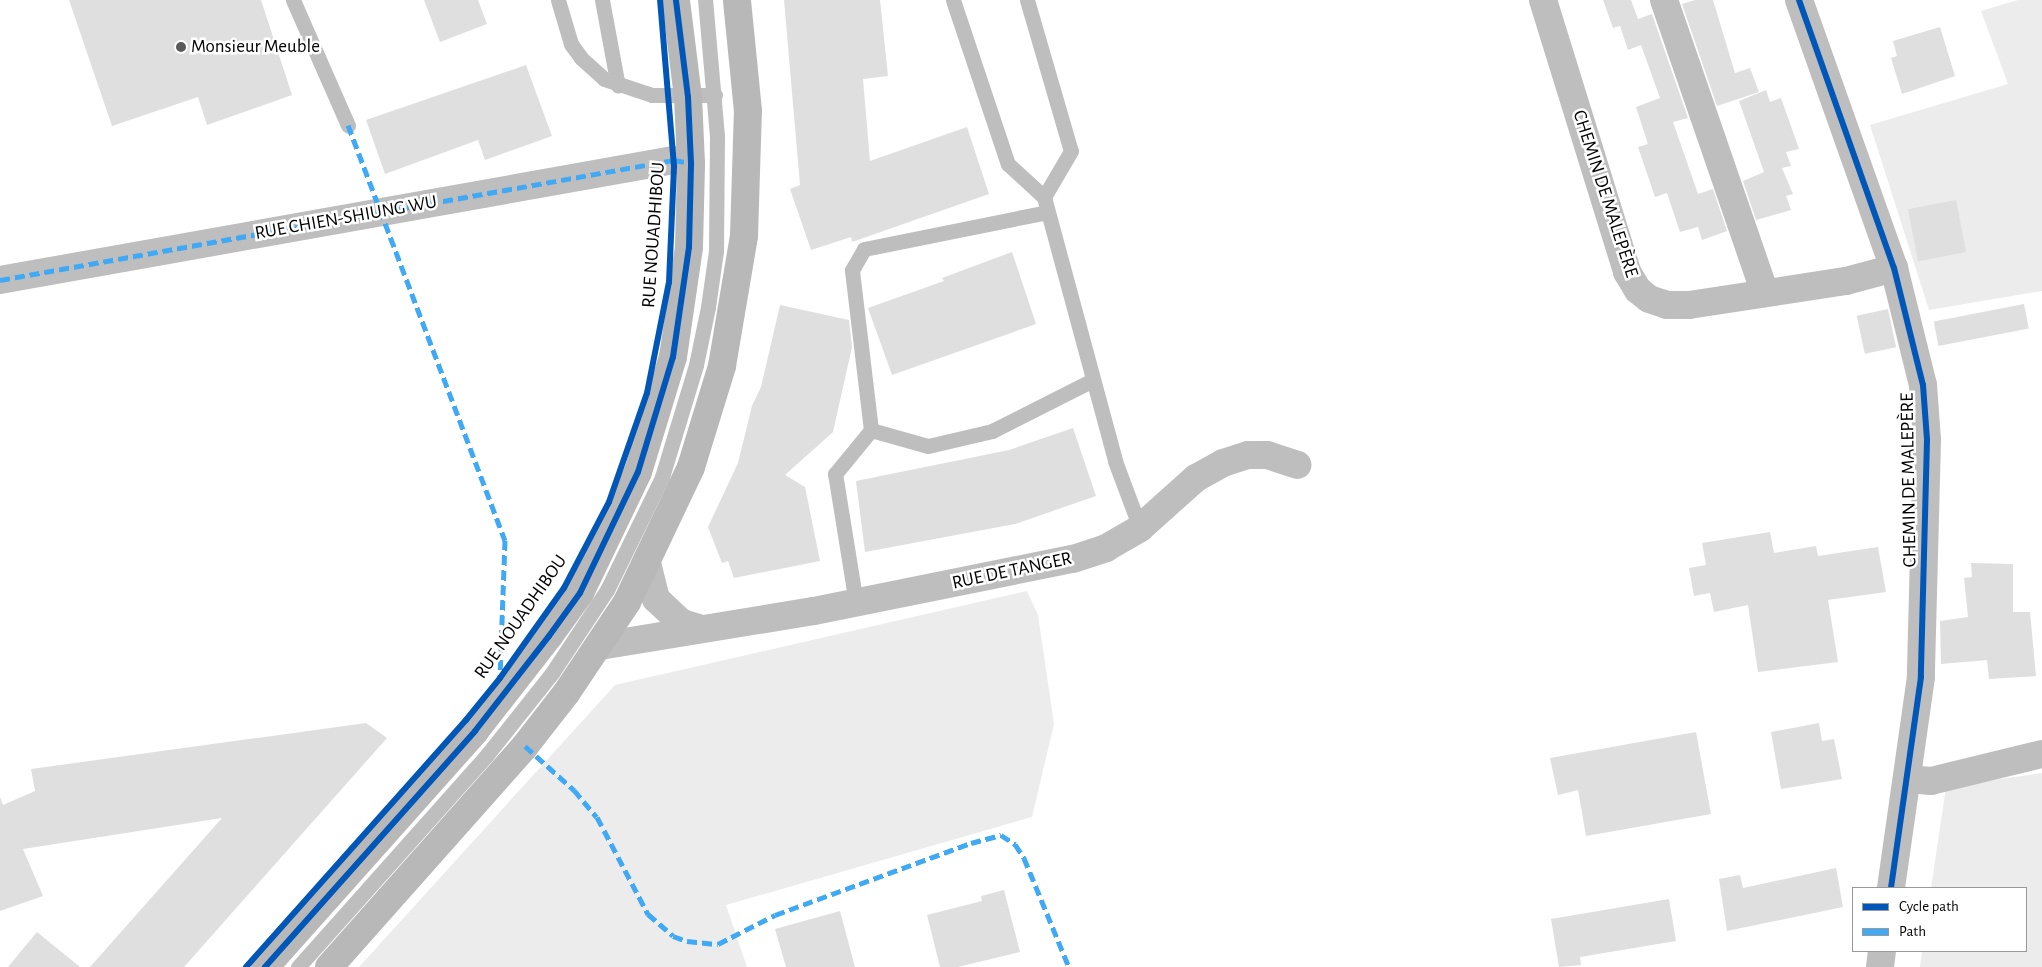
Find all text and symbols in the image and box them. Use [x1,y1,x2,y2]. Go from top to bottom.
place label: Monsieur Meuble [191,36,320,58]
marker: Monsieur Meuble [175,41,187,53]
street label: CHEMIN DE MALEPÈRE [1567,107,1643,281]
street label: RUE NOUADHIBOU [638,161,670,309]
street label: RUE CHIEN-SHIUNG WU [253,191,439,245]
street label: CHEMIN DE MALEPÈRE [1896,393,1922,567]
street label: RUE DE TANGER [950,547,1074,595]
street label: RUE NOUADHIBOU [470,551,572,683]
legend [1852,887,2027,952]
text: Cycle path [1899,899,1959,914]
text: Path [1899,924,1926,939]

